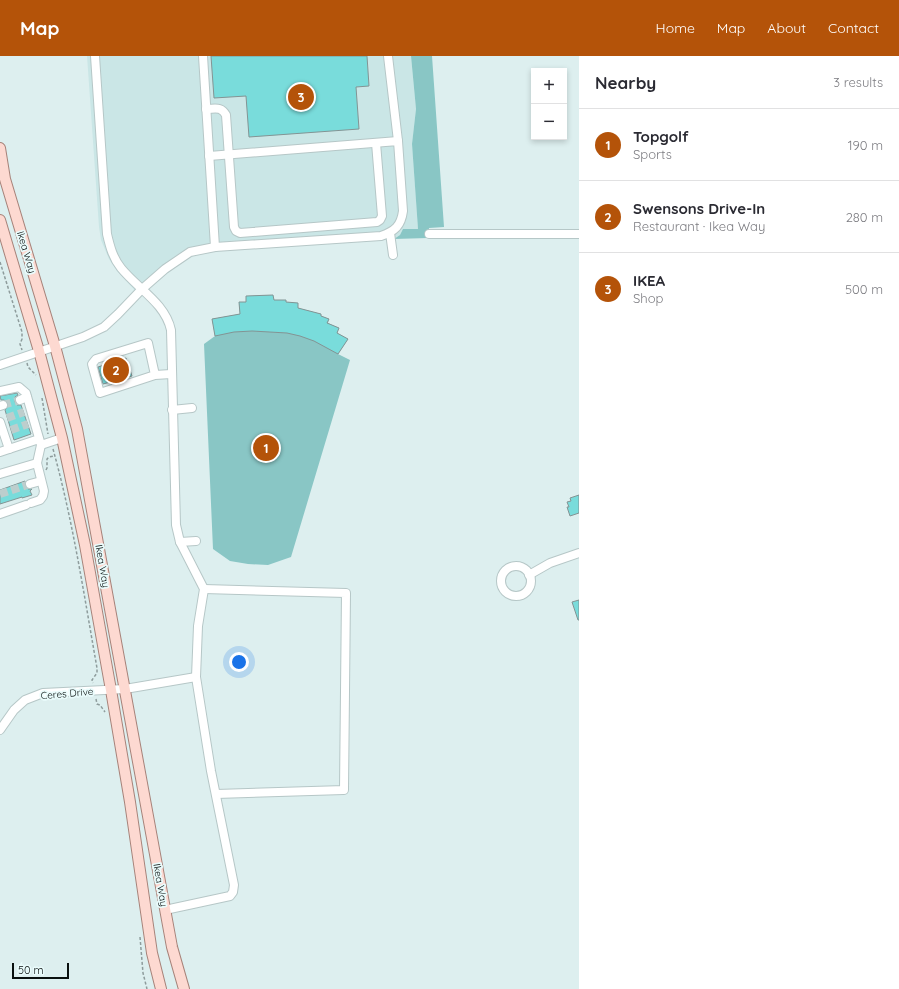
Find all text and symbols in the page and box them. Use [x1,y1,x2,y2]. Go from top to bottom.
text: Map [20,16,59,40]
text: Home [656,19,695,37]
text: Map [717,19,745,37]
text: About [767,19,806,37]
text: Contact [828,19,879,37]
map controls [531,68,567,140]
button: + [531,68,567,104]
text: Nearby [595,72,656,93]
text: 3 results [833,74,883,90]
pin: 3 [288,82,314,112]
button: − [531,104,567,140]
text: Topgolf [633,127,689,146]
text: 1 [605,137,611,153]
text: 190 m [848,137,883,153]
text: Sports [633,146,672,162]
text: Swensons Drive-In [633,199,765,218]
text: 2 [604,209,612,225]
text: 280 m [846,209,883,225]
text: Restaurant · Ikea Way [633,218,765,234]
street label: Ikea Way [14,229,39,275]
text: IKEA [633,271,665,290]
text: 3 [605,281,611,297]
text: 500 m [845,281,883,297]
text: Shop [633,290,663,306]
pin: 2 [103,355,129,385]
pin: 1 [253,433,279,463]
street label: Ikea Way [92,544,113,589]
your location [229,652,249,672]
street label: Ceres Drive [40,685,94,702]
street label: Ikea Way [150,863,171,908]
scale bar [12,961,69,980]
text: 50 m [18,963,44,977]

